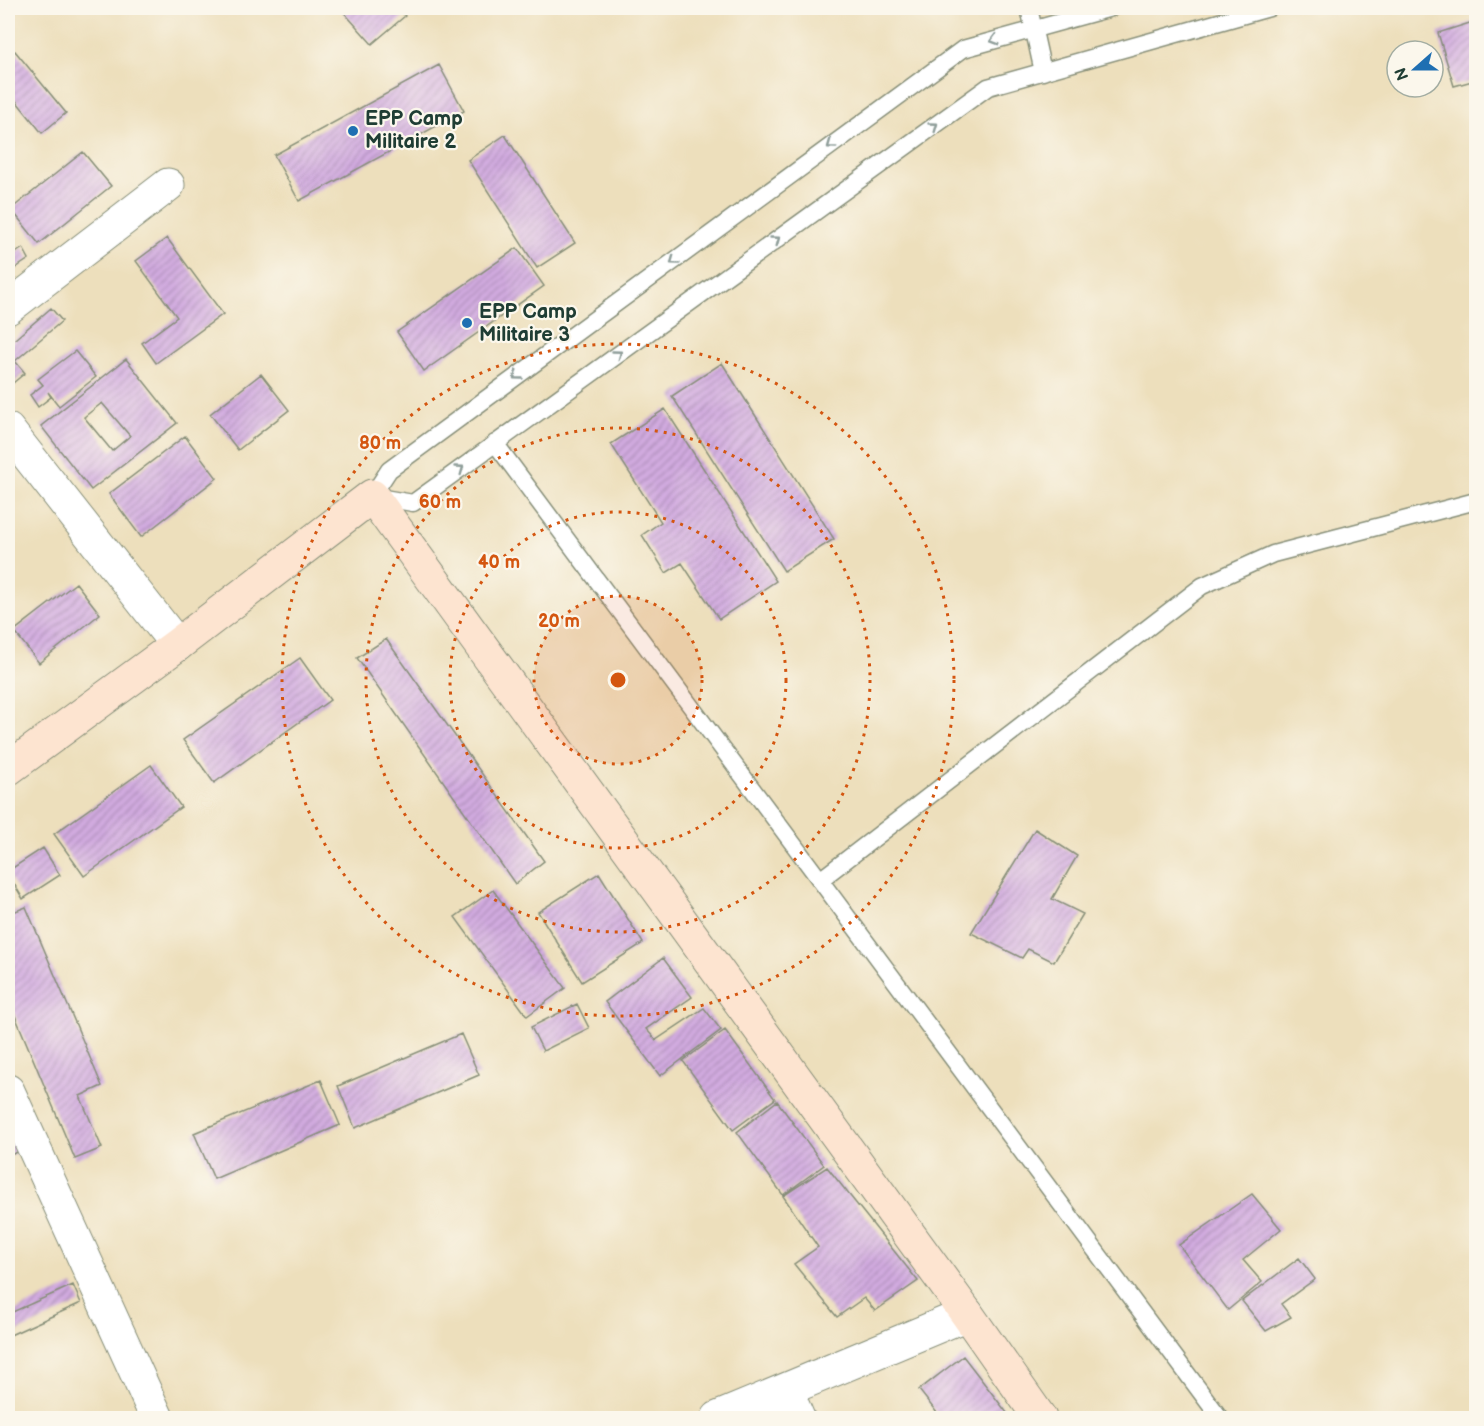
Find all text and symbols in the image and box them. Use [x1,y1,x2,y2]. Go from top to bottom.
one-way arrow [989,33,999,45]
north arrow [1385,39,1445,99]
text: N [1391,65,1413,83]
place label: EPP Camp Militaire 2 [365,107,463,154]
one-way arrow [928,122,939,133]
marker: EPP Camp Militaire 2 [346,124,360,138]
one-way arrow [827,138,838,149]
one-way arrow [770,236,781,247]
one-way arrow [670,253,681,264]
place label: EPP Camp Militaire 3 [479,300,577,347]
marker: EPP Camp Militaire 3 [460,316,474,330]
one-way arrow [612,351,623,362]
one-way arrow [513,369,524,380]
text: 80 m [359,433,401,454]
one-way arrow [454,465,465,476]
text: 60 m [419,492,461,513]
text: 40 m [478,552,520,573]
text: 20 m [538,611,580,632]
centre of rings [608,670,628,690]

